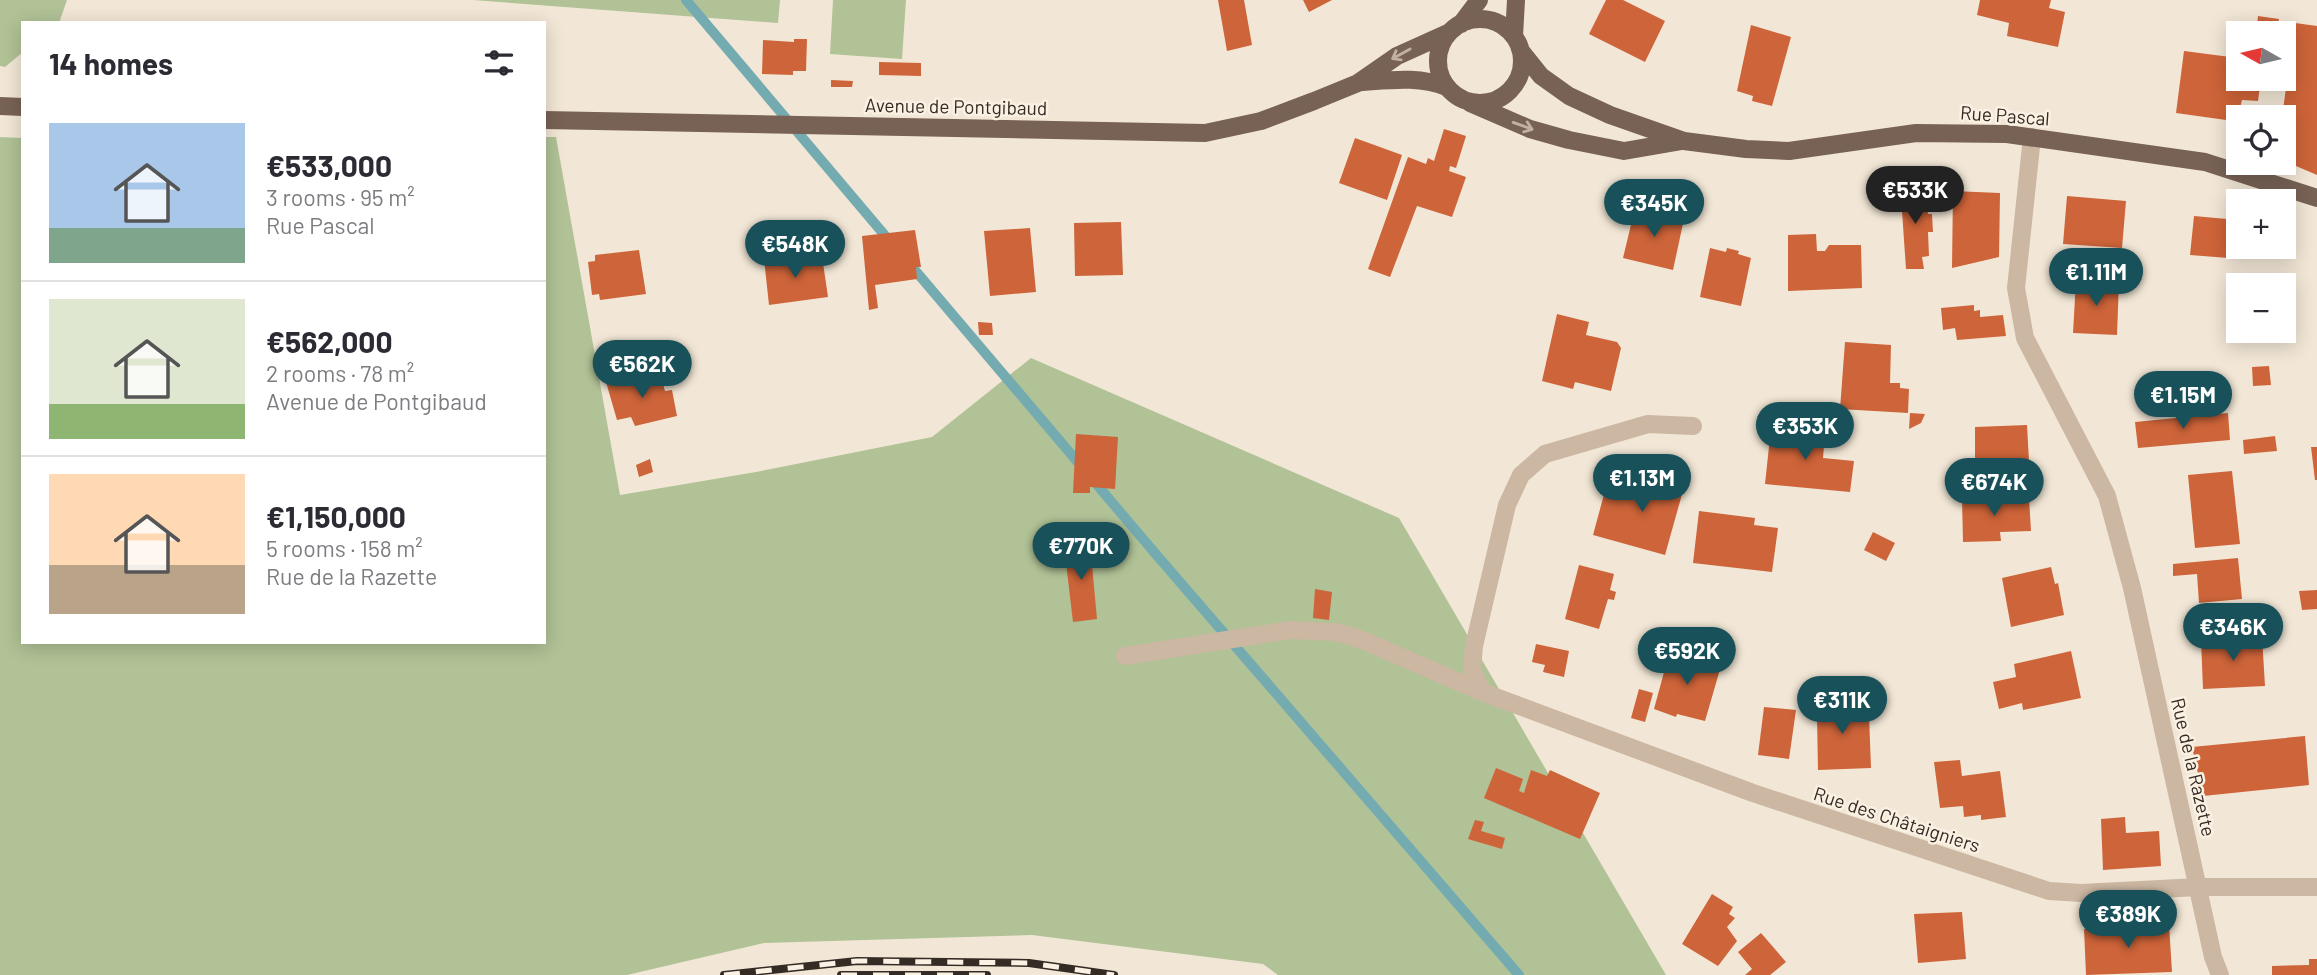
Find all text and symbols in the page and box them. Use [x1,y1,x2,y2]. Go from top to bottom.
north arrow [2226,21,2296,91]
map controls [2226,21,2296,343]
icon: filters [480,44,518,82]
text: 14 homes [49,45,173,81]
one-way arrow [1392,47,1412,61]
street label: Avenue de Pontgibaud [865,93,1047,119]
street label: Rue Pascal [1959,100,2051,130]
button: locate [2226,105,2296,175]
one-way arrow [1512,121,1534,133]
text: €533,000 [266,147,392,183]
icon: home [105,151,189,235]
pin: €533K [1866,166,1964,226]
text: €533K [1882,175,1948,203]
pin: €345K [1605,180,1703,239]
text: 3 rooms · 95 m² [266,183,415,211]
text: €345K [1620,188,1688,216]
button: + [2226,189,2296,259]
text: Rue Pascal [266,211,375,239]
pin: €548K [746,220,844,280]
text: €548K [761,229,829,257]
pin: €1.11M [2039,248,2153,308]
text: €1.11M [2065,257,2127,285]
button: − [2226,273,2296,343]
text: €562,000 [266,323,393,359]
icon: home [105,327,189,411]
pin: €562K [593,340,691,400]
text: €562K [609,349,675,377]
text: 2 rooms · 78 m² [266,359,414,387]
pin: €1.15M [2126,372,2240,431]
text: €1.15M [2150,380,2216,408]
text: Avenue de Pontgibaud [266,387,487,415]
pin: €353K [1756,402,1854,462]
text: €353K [1772,411,1838,439]
pin: €1.13M [1585,454,1699,514]
pin: €674K [1945,458,2043,518]
text: €1.13M [1609,463,1675,491]
text: €674K [1961,467,2027,495]
text: €1,150,000 [266,498,406,534]
icon: home [105,502,189,586]
pin: €770K [1032,522,1130,582]
text: €770K [1049,531,1113,559]
text: 5 rooms · 158 m² [266,534,423,562]
text: Rue de la Razette [266,562,437,590]
pin: €346K [2184,604,2282,663]
text: €346K [2199,612,2267,640]
pin: €592K [1638,628,1736,687]
text: €592K [1654,636,1720,664]
pin: €311K [1793,676,1891,736]
text: €311K [1813,685,1871,713]
street label: Rue de la Razette [2167,696,2221,838]
street label: Rue des Châtaigniers [1811,781,1983,857]
pin: €389K [2079,890,2177,950]
text: €389K [2095,899,2161,927]

